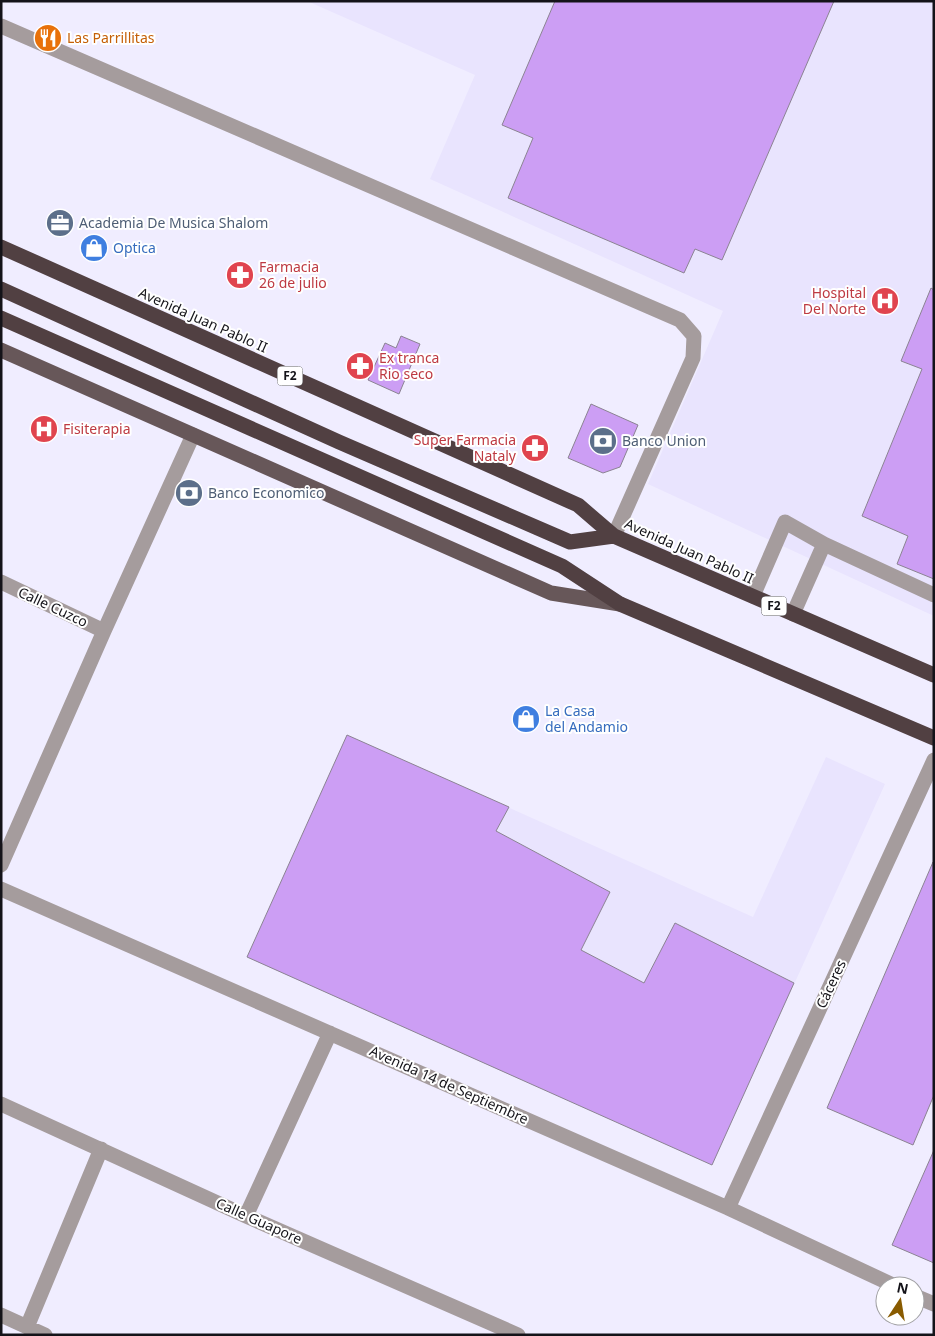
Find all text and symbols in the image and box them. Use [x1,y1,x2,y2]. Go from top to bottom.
restaurant icon: Las Parrillitas [33,23,63,53]
place label: Las Parrillitas [67,28,155,47]
office icon: Academia De Musica Shalom [45,208,75,238]
place label: Academia De Musica Shalom [79,213,268,232]
shop icon: Optica [79,233,109,263]
place label: Optica [113,238,156,257]
place label: Farmacia 26 de julio [259,257,327,292]
pharmacy icon: Farmacia 26 de julio [225,260,255,290]
street label: Avenida Juan Pablo II [136,283,271,357]
place label: Hospital Del Norte [803,283,866,318]
hospital icon: Hospital Del Norte [870,286,900,316]
place label: Ex tranca Rio seco [379,348,439,383]
pharmacy icon: Ex tranca Rio seco [345,351,375,381]
road number: F2 [278,366,302,386]
hospital icon: Fisiterapia [29,414,59,444]
place label: Fisiterapia [63,419,131,438]
bank icon: Banco Union [588,426,618,456]
place label: Super Farmacia Nataly [414,430,517,465]
place label: Banco Union [622,431,706,450]
pharmacy icon: Super Farmacia Nataly [520,433,550,463]
bank icon: Banco Economico [174,478,204,508]
place label: Banco Economico [208,483,324,502]
street label: Avenida Juan Pablo II [622,514,757,588]
street label: Calle Cuzco [15,582,91,631]
road number: F2 [762,596,786,616]
place label: La Casa del Andamio [545,701,628,736]
shop icon: La Casa del Andamio [511,704,541,734]
street label: Cáceres [811,956,850,1011]
street label: Avenida 14 de Septiembre [367,1041,532,1128]
street label: Calle Guapore [213,1193,305,1248]
north arrow [875,1276,925,1326]
text: N [895,1277,910,1298]

